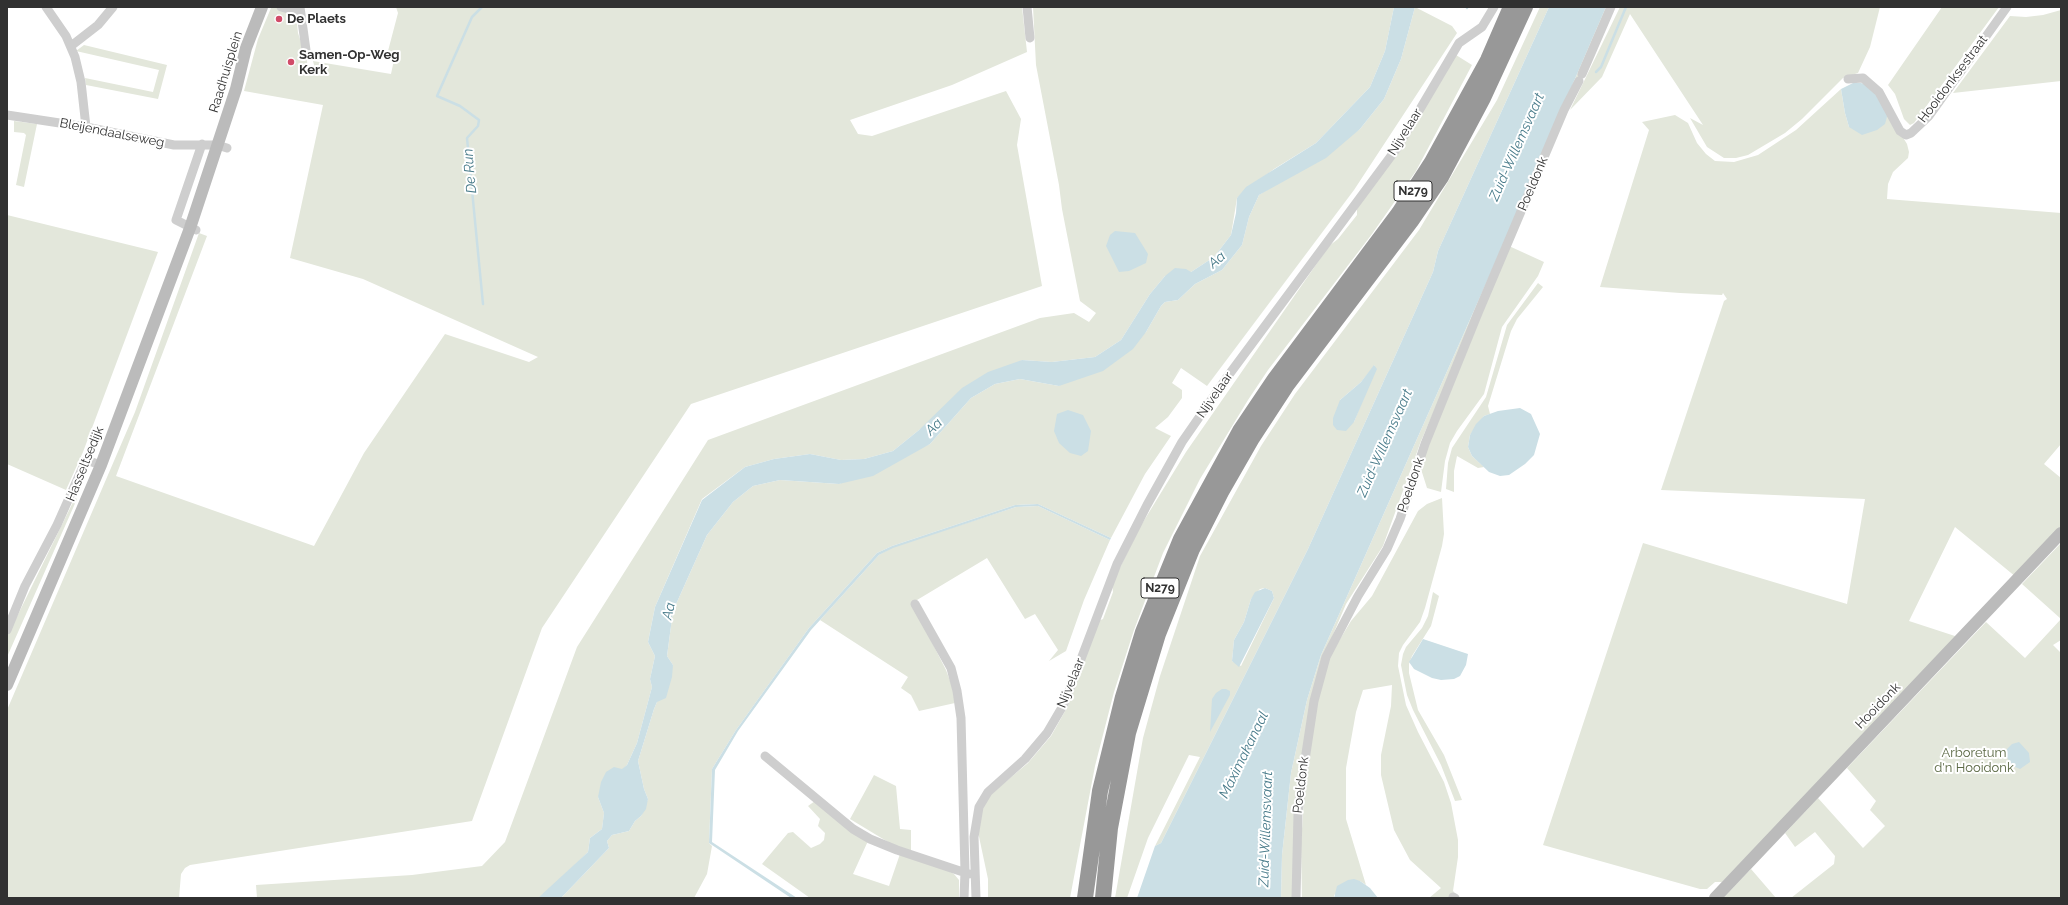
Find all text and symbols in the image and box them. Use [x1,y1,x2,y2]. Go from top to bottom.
place label: De Plaets [287,11,346,27]
marker: De Plaets [274,14,284,24]
street label: Raadhuisplein [206,29,246,115]
street label: Hooidonksestraat [1915,32,1991,126]
place label: Samen-Op-Weg Kerk [299,47,399,78]
marker: Samen-Op-Weg Kerk [286,57,296,67]
water label: Zuid-Willemsvaart [1486,91,1548,203]
street label: Nijvelaar [1385,106,1425,158]
street label: Bleijendaalseweg [58,115,166,151]
water label: De Run [460,148,480,194]
street label: Poeldonk [1515,155,1551,213]
road number: N279 [1394,181,1432,201]
water label: Aa [1205,248,1229,272]
street label: Nijvelaar [1194,369,1236,421]
water label: Zuid-Willemsvaart [1354,387,1416,499]
water label: Aa [922,415,946,439]
street label: Hasseltsedijk [63,424,107,504]
street label: Poeldonk [1394,455,1428,515]
road number: N279 [1141,578,1179,598]
water label: Aa [659,601,679,621]
street label: Nijvelaar [1054,656,1088,710]
street label: Hooidonk [1852,680,1904,732]
water label: Máximakanaal [1216,709,1272,801]
park label: Arboretum d'n Hooidonk [1934,745,2014,776]
street label: Poeldonk [1290,756,1312,814]
water label: Zuid-Willemsvaart [1256,771,1276,887]

